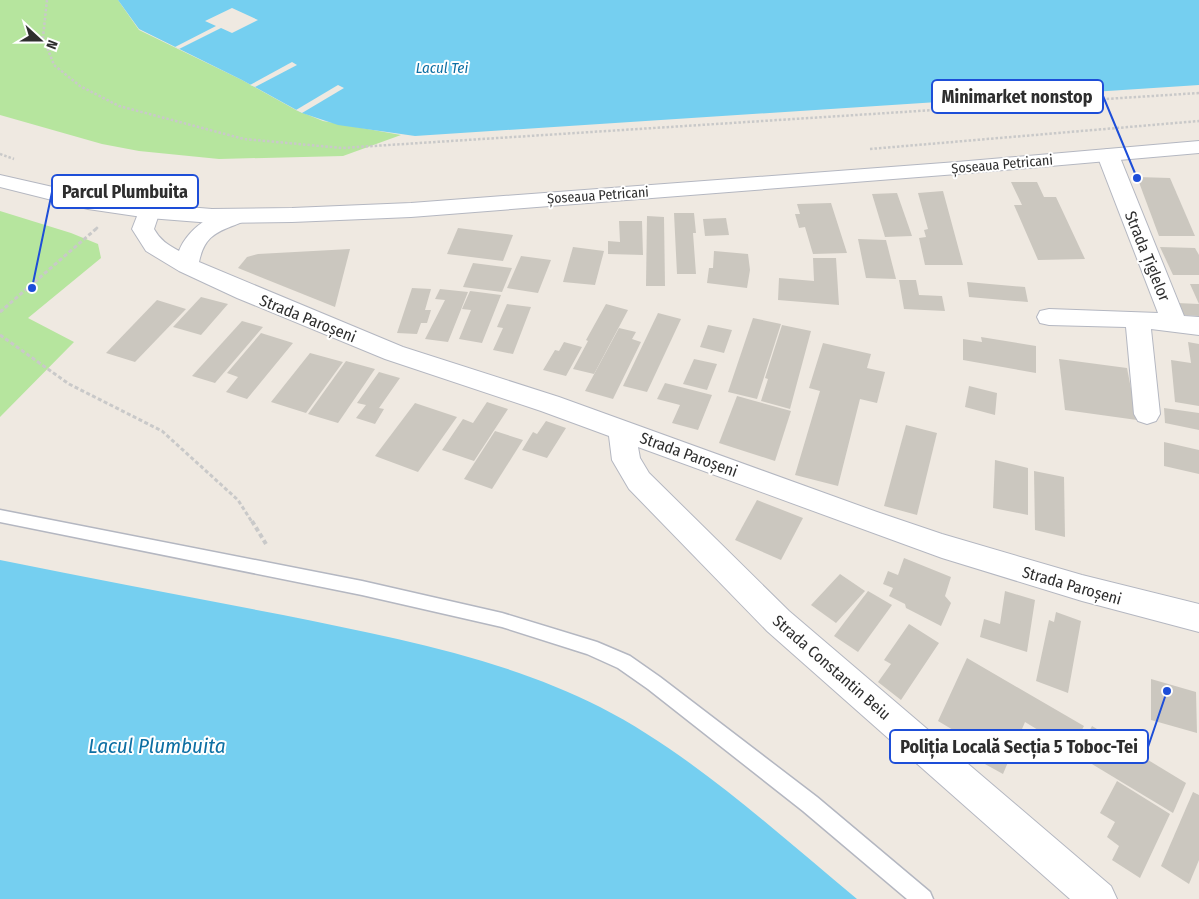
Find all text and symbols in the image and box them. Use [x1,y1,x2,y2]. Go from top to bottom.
north arrow [15,15,65,65]
text: N [42,38,61,51]
water label: Lacul Tei [416,59,468,77]
callout: Minimarket nonstop [932,80,1103,113]
text: Minimarket nonstop [942,86,1093,108]
street label: Șoseaua Petricani [951,152,1054,178]
callout: Parcul Plumbuita [52,175,198,208]
text: Parcul Plumbuita [62,181,188,203]
street label: Șoseaua Petricani [547,183,649,209]
street label: Strada Țiglelor [1120,208,1174,305]
street label: Strada Paroșeni [256,290,359,347]
street label: Strada Paroșeni [637,428,740,482]
street label: Strada Paroșeni [1020,562,1124,610]
street label: Strada Constantin Beiu [769,611,894,724]
callout: Poliția Locală Secția 5 Toboc-Tei [890,730,1148,763]
water label: Lacul Plumbuita [88,733,226,759]
text: Poliția Locală Secția 5 Toboc-Tei [900,736,1138,759]

